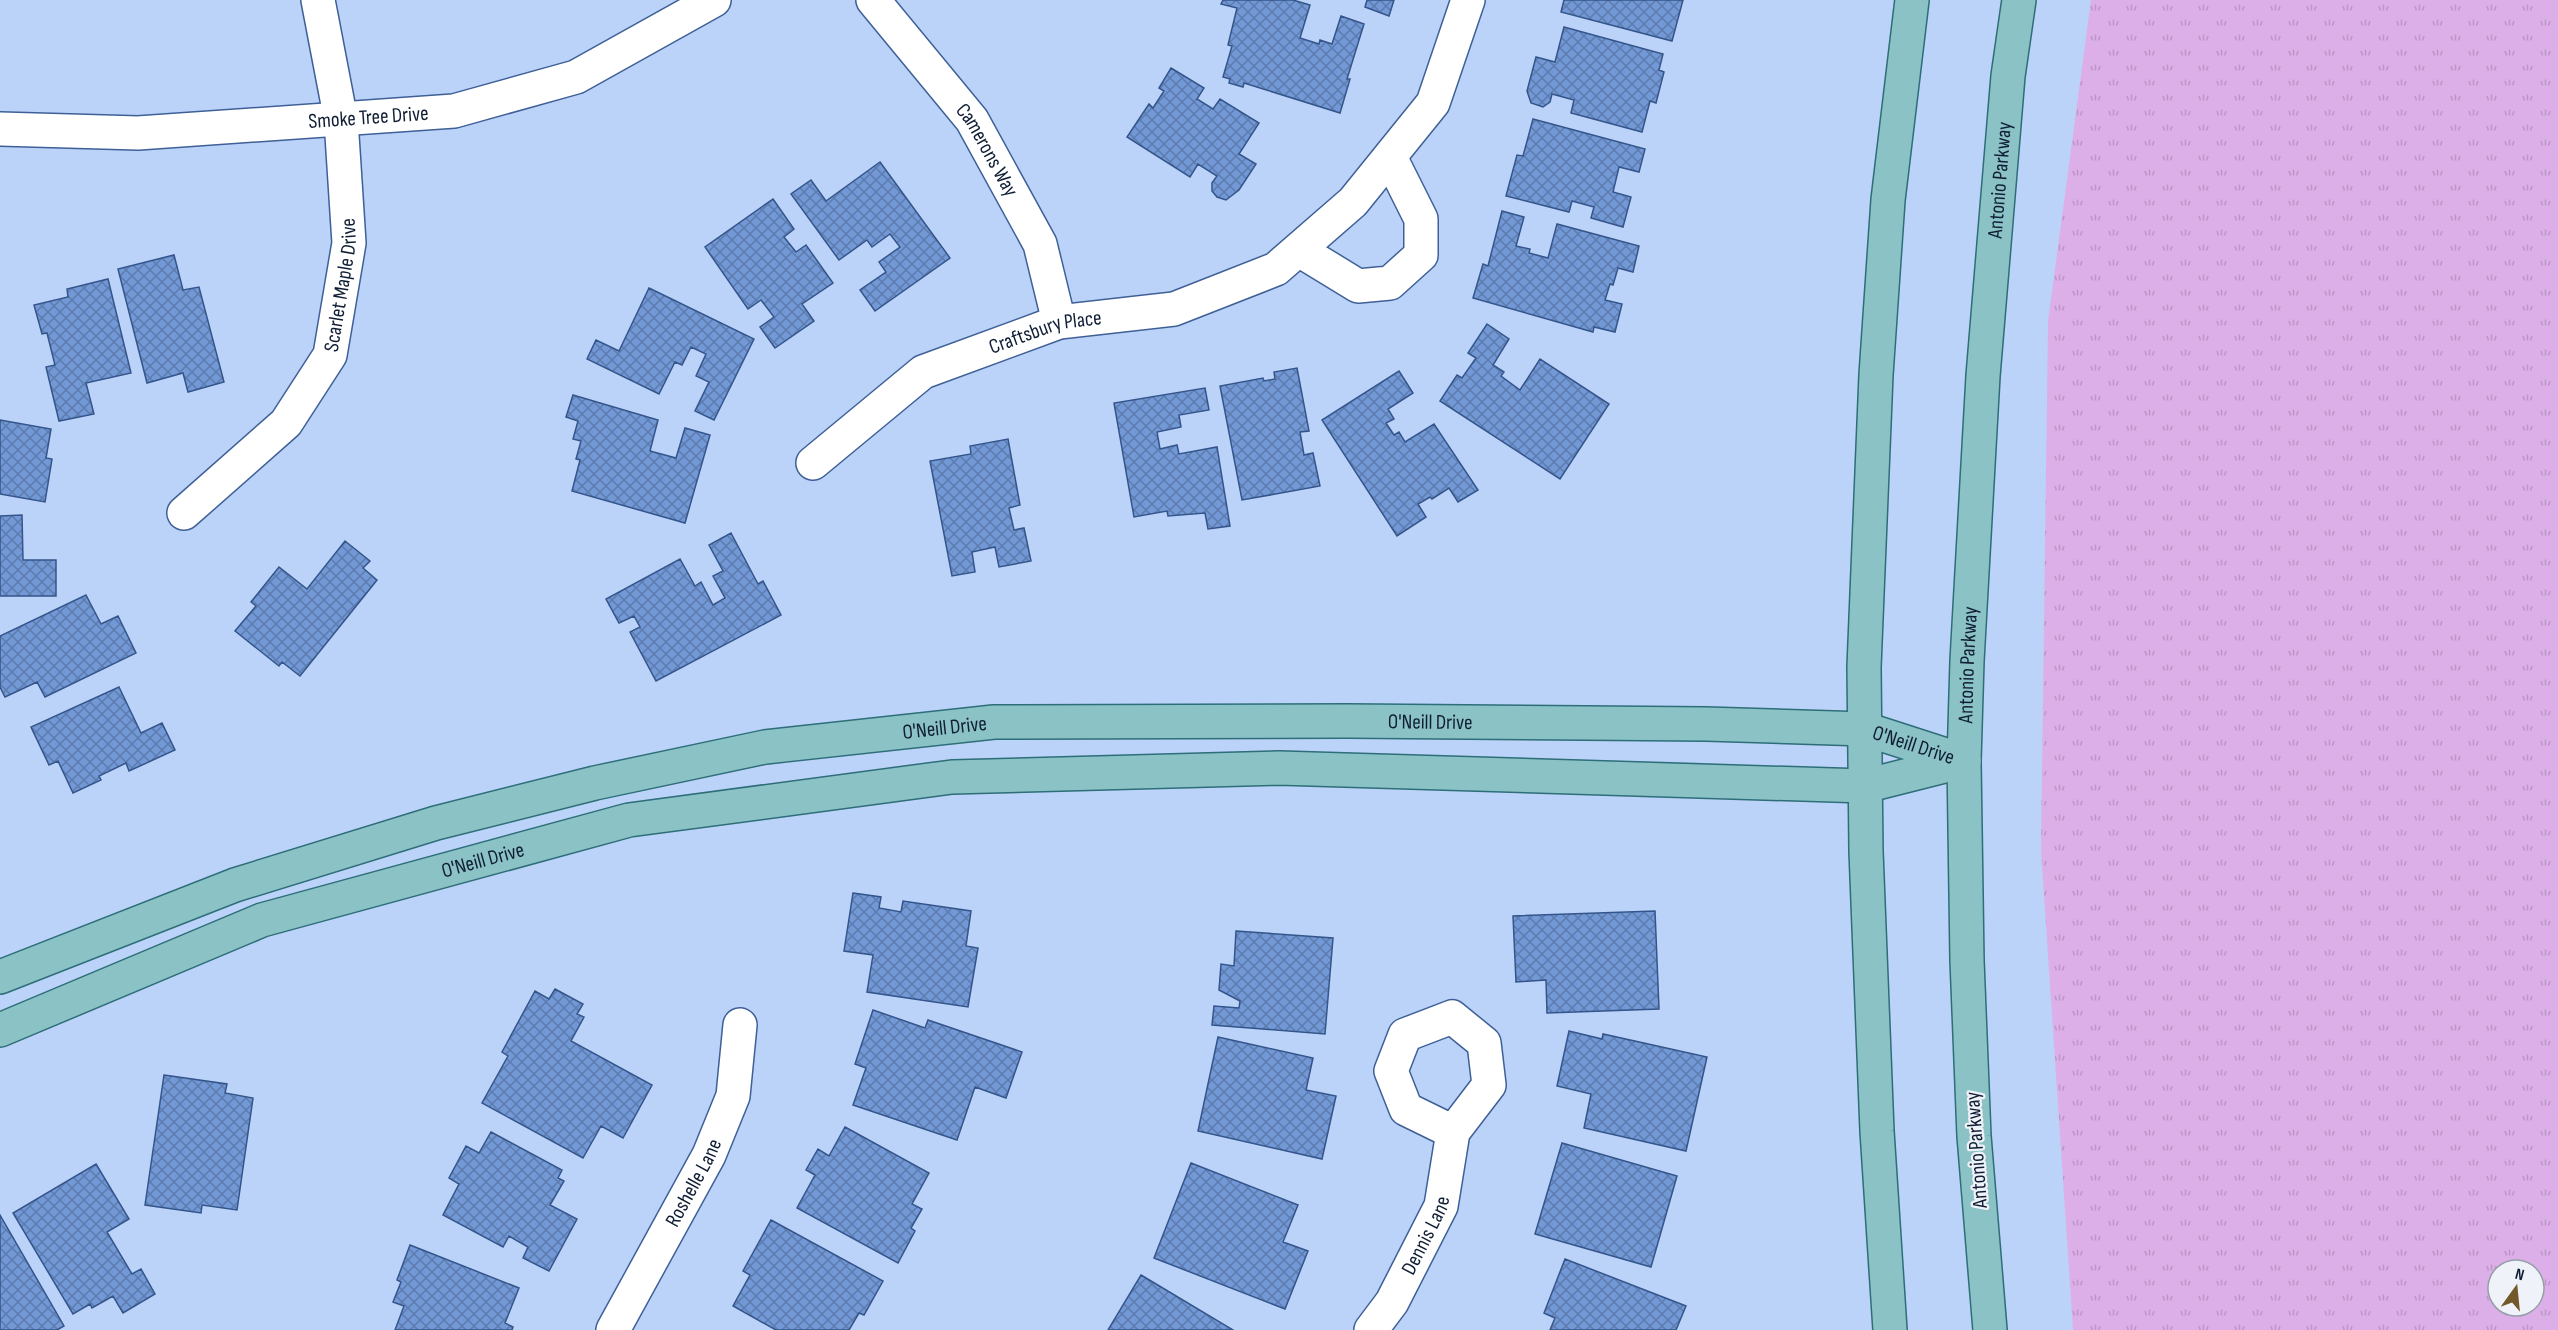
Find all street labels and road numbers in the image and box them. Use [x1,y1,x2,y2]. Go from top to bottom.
street label: Camerons Way [950,98,1023,201]
street label: Smoke Tree Drive [308,101,429,134]
street label: Antonio Parkway [1982,121,2017,240]
street label: Scarlet Maple Drive [319,217,362,354]
street label: Craftsbury Place [985,305,1103,360]
street label: Antonio Parkway [1953,606,1983,725]
street label: O'Neill Drive [1388,709,1473,735]
street label: O'Neill Drive [901,711,988,745]
street label: O'Neill Drive [1869,720,1958,770]
street label: O'Neill Drive [439,837,527,884]
street label: Antonio Parkway [1960,1091,1993,1210]
street label: Roshelle Lane [660,1135,727,1231]
street label: Dennis Lane [1396,1195,1455,1279]

